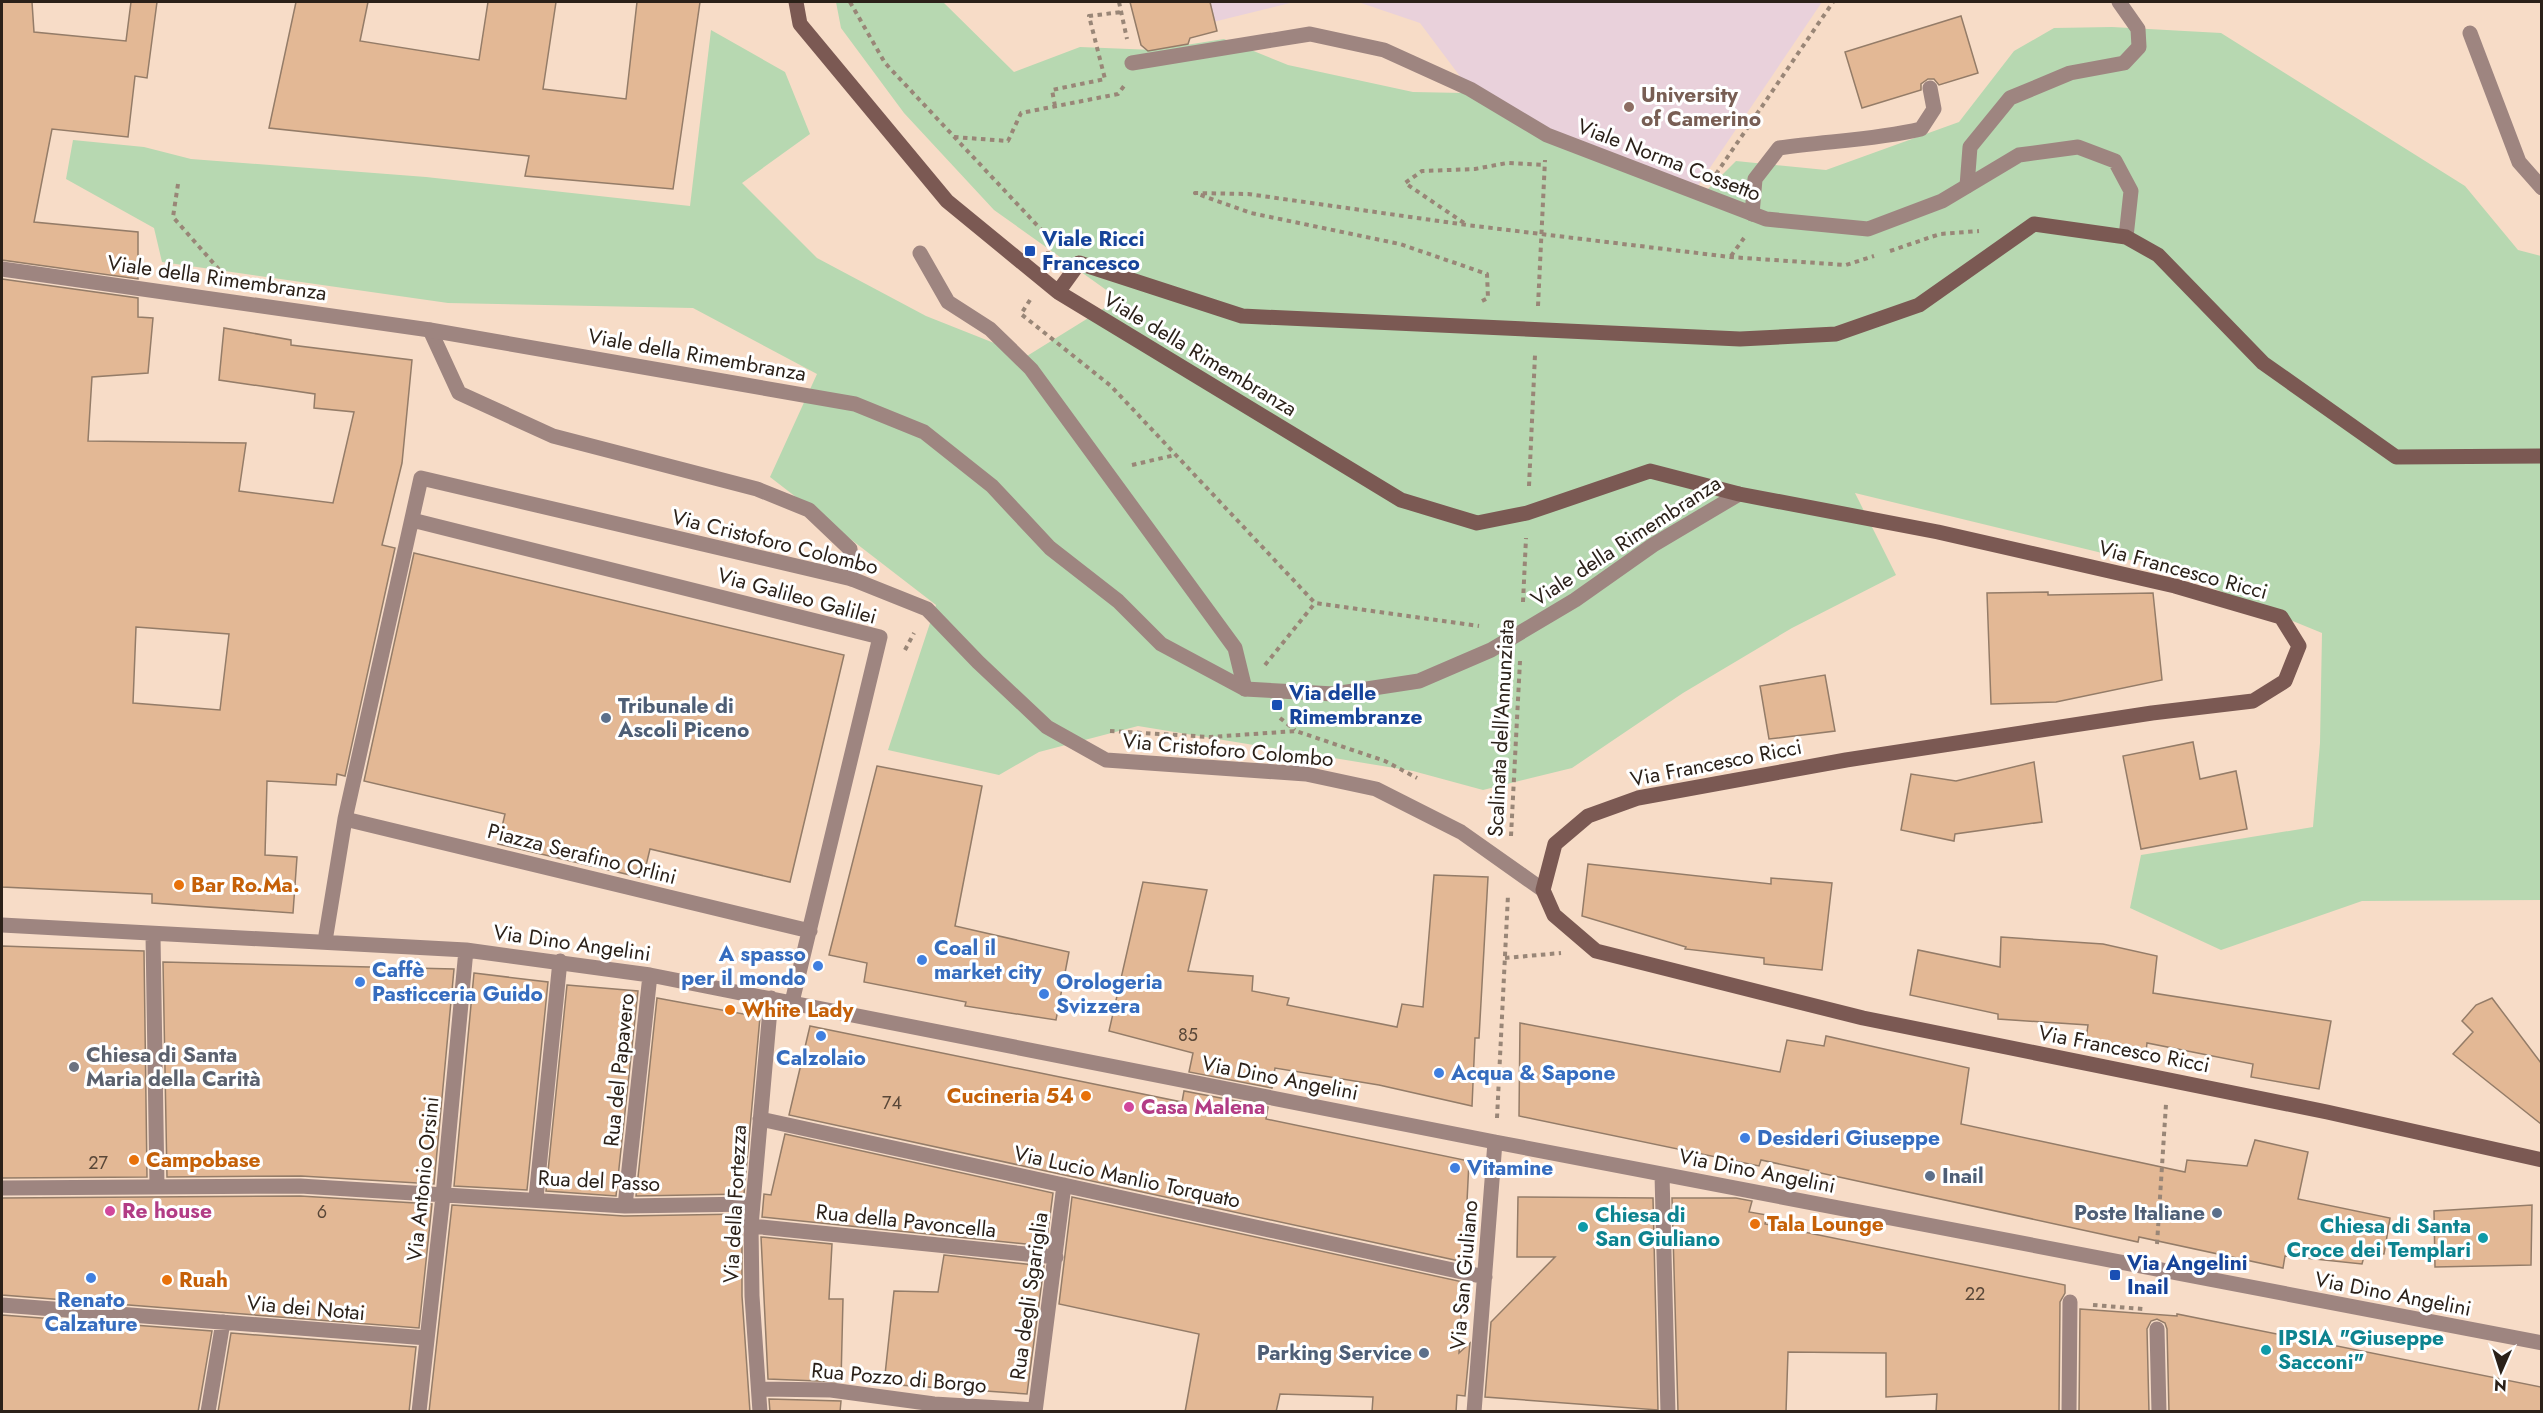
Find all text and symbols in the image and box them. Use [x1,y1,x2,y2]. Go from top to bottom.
place label: University of Camerino [1641,80,1761,134]
marker: University of Camerino [1622,100,1636,114]
street label: Viale Norma Cossetto [1573,111,1765,209]
place label: Viale Ricci Francesco [1041,224,1144,278]
marker: Viale Ricci Francesco [1023,244,1037,258]
street label: Viale della Rimembranza [105,248,329,308]
street label: Viale della Rimembranza [1098,284,1302,424]
street label: Viale della Rimembranza [586,321,808,389]
street label: Viale della Rimembranza [1525,468,1727,614]
street label: Via Cristoforo Colombo [669,502,881,582]
street label: Via Francesco Ricci [2095,533,2271,607]
street label: Via Galileo Galilei [714,560,880,632]
street label: Scalinata dell'Annunziata [1480,618,1522,838]
place label: Via delle Rimembranze [1288,678,1423,732]
place label: Tribunale di Ascoli Piceno [617,691,749,745]
marker: Via delle Rimembranze [1270,698,1284,712]
marker: Tribunale di Ascoli Piceno [599,711,613,725]
street label: Via Cristoforo Colombo [1121,726,1335,774]
street label: Via Francesco Ricci [1628,732,1804,794]
street label: Piazza Serafino Orlini [484,816,680,892]
place label: Bar Ro.Ma. [191,870,300,900]
marker: Bar Ro.Ma. [172,878,186,892]
street label: Via Dino Angelini [491,917,653,969]
place label: Coal il market city [934,933,1043,987]
place label: A spasso per il mondo [681,939,806,993]
marker: Coal il market city [915,953,929,967]
place label: Caffè Pasticceria Guido [372,955,543,1009]
marker: A spasso per il mondo [811,959,825,973]
place label: Orologeria Svizzera [1056,967,1163,1021]
marker: Caffè Pasticceria Guido [353,975,367,989]
marker: Orologeria Svizzera [1037,987,1051,1001]
street label: Rua del Papavero [596,992,642,1148]
place label: White Lady [742,995,854,1025]
marker: White Lady [723,1003,737,1017]
street label: Via Francesco Ricci [2036,1018,2212,1080]
house number: 85 [1178,1022,1198,1048]
marker: Calzolaio [814,1029,828,1043]
place label: Chiesa di Santa Maria della Carità [86,1040,261,1094]
place label: Calzolaio [776,1043,866,1073]
street label: Via Dino Angelini [1199,1048,1361,1108]
place label: Acqua & Sapone [1450,1058,1615,1088]
marker: Chiesa di Santa Maria della Carità [67,1060,81,1074]
marker: Acqua & Sapone [1432,1066,1446,1080]
place label: Cucineria 54 [947,1081,1074,1111]
marker: Cucineria 54 [1079,1089,1093,1103]
house number: 74 [882,1090,902,1116]
place label: Casa Malena [1141,1092,1265,1122]
street label: Via Antonio Orsini [399,1095,447,1263]
marker: Casa Malena [1122,1100,1136,1114]
place label: Desideri Giuseppe [1757,1123,1940,1153]
street label: Via della Fortezza [716,1124,754,1284]
marker: Desideri Giuseppe [1738,1131,1752,1145]
street label: Via Lucio Manlio Torquato [1011,1138,1243,1216]
street label: Via Dino Angelini [1676,1141,1838,1201]
place label: Campobase [146,1145,261,1175]
house number: 27 [88,1150,108,1176]
marker: Campobase [127,1153,141,1167]
place label: Vitamine [1466,1153,1553,1183]
marker: Vitamine [1448,1161,1462,1175]
place label: Inail [1942,1161,1984,1191]
street label: Rua del Passo [537,1163,661,1199]
marker: Inail [1923,1169,1937,1183]
place label: Re house [122,1196,212,1226]
street label: Rua della Pavoncella [814,1197,998,1245]
place label: Poste Italiane [2074,1198,2205,1228]
house number: 6 [317,1199,327,1225]
street label: Via San Giuliano [1443,1199,1485,1351]
place label: Chiesa di San Giuliano [1595,1200,1720,1254]
marker: Re house [103,1204,117,1218]
marker: Poste Italiane [2210,1206,2224,1220]
place label: Tala Lounge [1767,1209,1884,1239]
street label: Rua degli Sgariglia [1002,1210,1056,1382]
place label: Chiesa di Santa Croce dei Templari [2286,1211,2471,1265]
marker: Tala Lounge [1748,1217,1762,1231]
marker: Chiesa di San Giuliano [1576,1220,1590,1234]
marker: Chiesa di Santa Croce dei Templari [2476,1231,2490,1245]
place label: Via Angelini Inail [2126,1248,2248,1302]
street label: Via Dino Angelini [2312,1264,2474,1324]
place label: Ruah [179,1265,228,1295]
marker: Via Angelini Inail [2108,1268,2122,1282]
marker: Renato Calzature [84,1271,98,1285]
marker: Ruah [160,1273,174,1287]
house number: 22 [1965,1281,1985,1307]
place label: Renato Calzature [44,1285,138,1339]
street label: Via dei Notai [246,1288,366,1328]
place label: IPSIA "Giuseppe Sacconi" [2278,1323,2444,1377]
place label: Parking Service [1257,1338,1412,1368]
north arrow [2471,1341,2531,1401]
marker: IPSIA "Giuseppe Sacconi" [2259,1343,2273,1357]
marker: Parking Service [1417,1346,1431,1360]
street label: Rua Pozzo di Borgo [810,1355,988,1401]
text: N [2493,1374,2507,1397]

